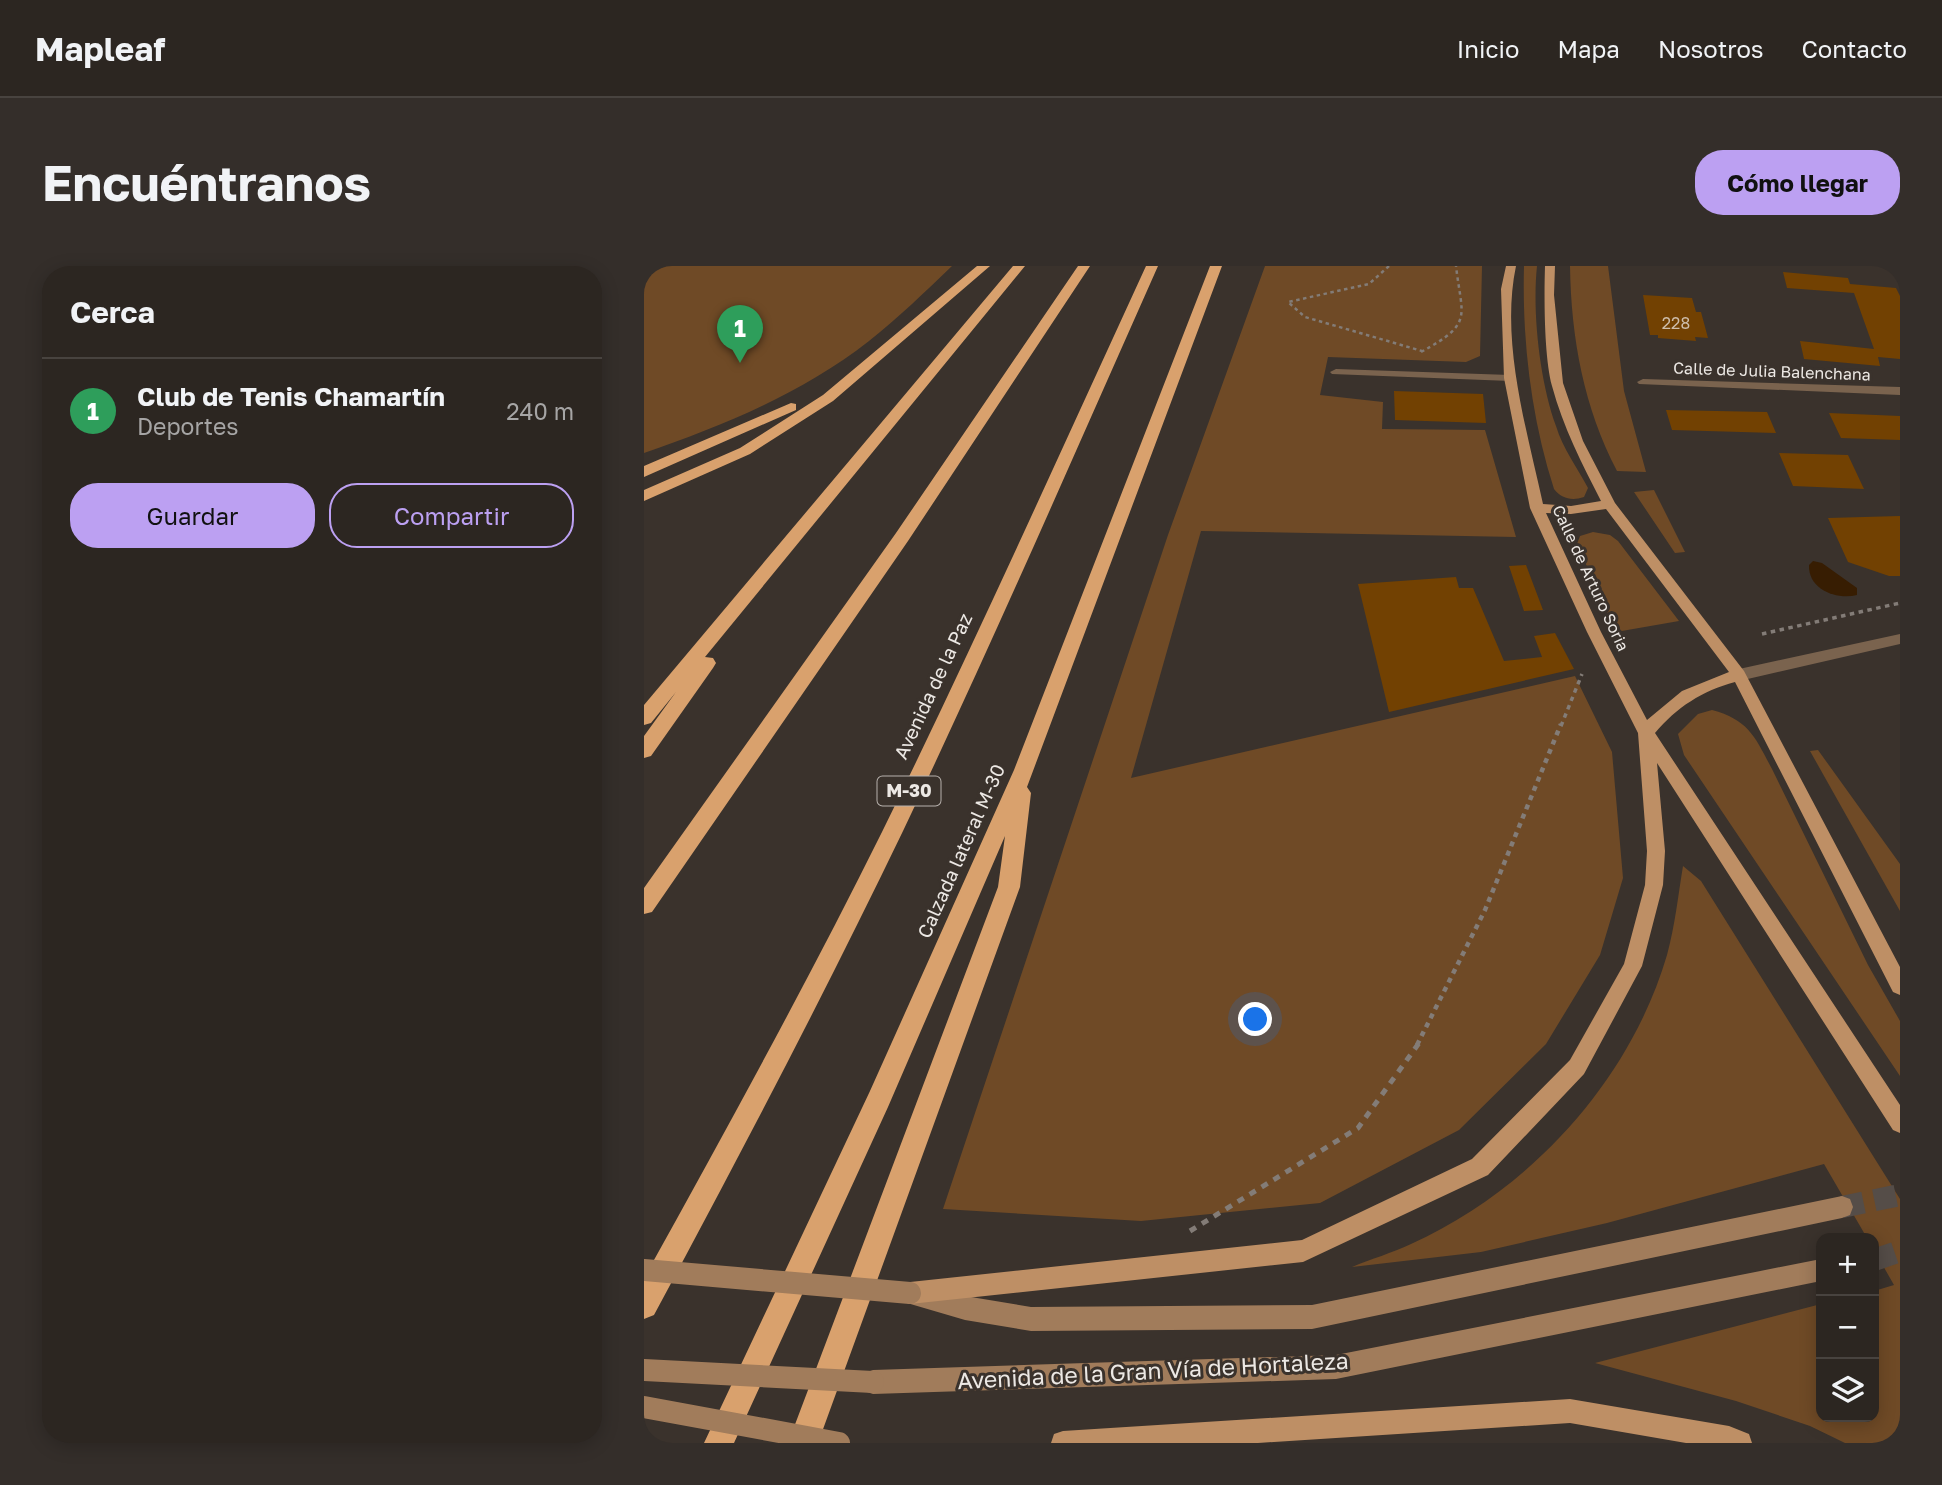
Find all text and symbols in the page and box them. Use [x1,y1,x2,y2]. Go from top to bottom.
text: Mapleaf [35,29,165,68]
text: Inicio [1457,34,1519,63]
text: Mapa [1557,34,1620,63]
text: Nosotros [1658,34,1764,63]
text: Contacto [1802,34,1907,63]
button: Cómo llegar [1695,150,1900,215]
text: Encuéntranos [42,153,371,212]
text: Cerca [70,294,155,330]
pin: 1 [717,305,763,363]
house number: 228 [1662,313,1690,333]
street label: Calle de Julia Balenchana [1673,358,1871,384]
text: Club de Tenis Chamartín [137,381,445,412]
text: 1 [87,397,99,425]
text: 240 m [506,397,574,425]
text: Deportes [137,412,239,440]
button: Guardar [70,483,315,548]
button: Compartir [329,483,574,548]
street label: Calle de Arturo Soria [1548,502,1634,654]
street label: Avenida de la Paz [889,609,976,762]
street label: Calzada lateral M-30 [912,760,1009,941]
road number: M-30 [877,776,940,806]
your location [1238,1002,1272,1036]
map controls [1816,1233,1879,1422]
button: + [1816,1233,1879,1296]
button: − [1816,1296,1879,1359]
street label: Avenida de la Gran Vía de Hortaleza [957,1346,1349,1394]
button: layers [1816,1359,1879,1422]

